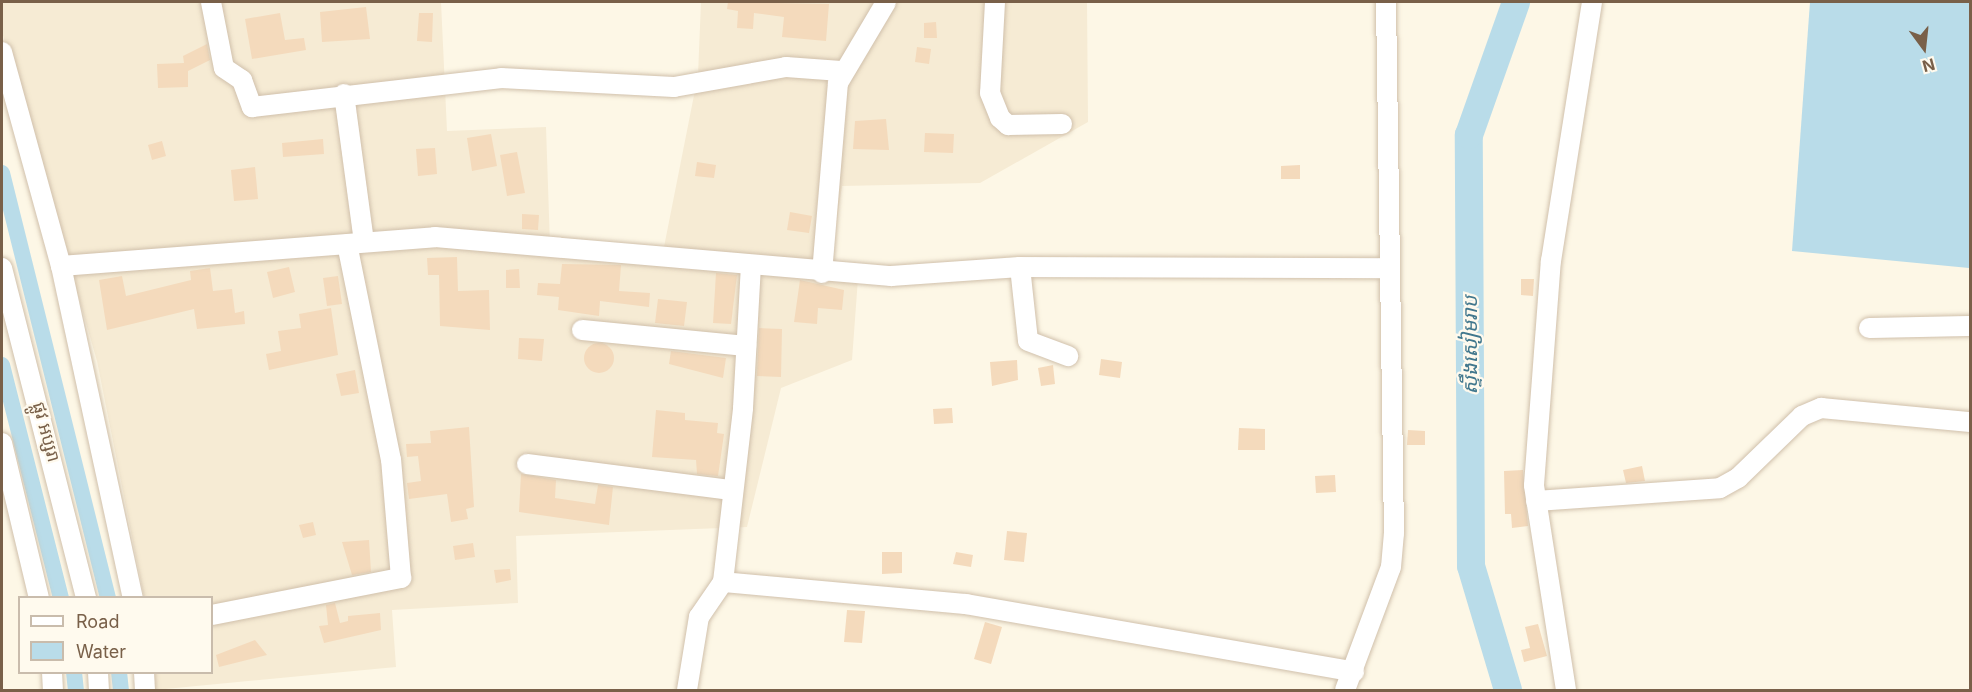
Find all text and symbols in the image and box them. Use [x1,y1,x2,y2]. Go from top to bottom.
north arrow [1894,18,1954,78]
text: N [1920,54,1937,77]
water label: ស្ទឹងសៀមរាប [1458,295,1482,395]
street label: ផ្លូវ អប្សរា [28,399,64,465]
legend [18,596,213,674]
text: Road [76,611,119,632]
text: Water [76,641,126,662]

